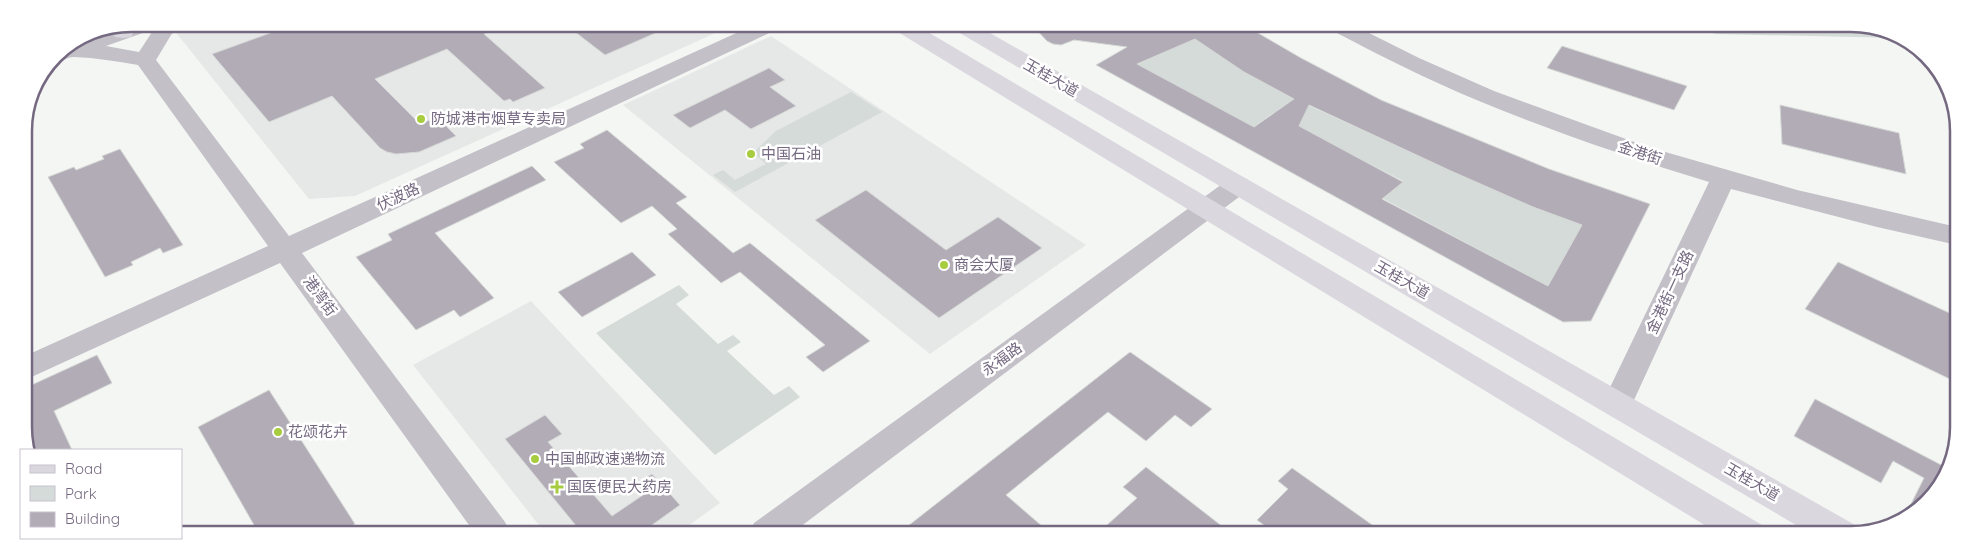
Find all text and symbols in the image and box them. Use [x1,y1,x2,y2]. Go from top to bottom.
street label: 玉桂大道 [1021,54,1082,101]
place label: 防城港市烟草专卖局 [431,109,566,128]
marker: 防城港市烟草专卖局 [415,113,427,125]
street label: 金港街 [1616,137,1664,169]
place label: 中国石油 [761,144,821,163]
marker: 中国石油 [745,148,757,160]
street label: 伏波路 [373,178,422,215]
street label: 金港街一支路 [1642,247,1697,337]
place label: 商会大厦 [954,255,1014,274]
street label: 玉桂大道 [1372,256,1433,303]
marker: 商会大厦 [938,259,950,271]
street label: 港湾街 [299,272,341,319]
street label: 永福路 [978,338,1025,380]
place label: 花颂花卉 [288,422,348,441]
marker: 花颂花卉 [272,426,284,438]
legend [20,449,182,539]
place label: 中国邮政速递物流 [545,449,665,468]
marker: 中国邮政速递物流 [529,453,541,465]
street label: 玉桂大道 [1722,458,1783,505]
text: Road [65,459,102,478]
place label: 国医便民大药房 [567,477,672,496]
marker: 国医便民大药房 [551,481,563,493]
text: Park [65,484,97,503]
text: Building [65,509,120,528]

